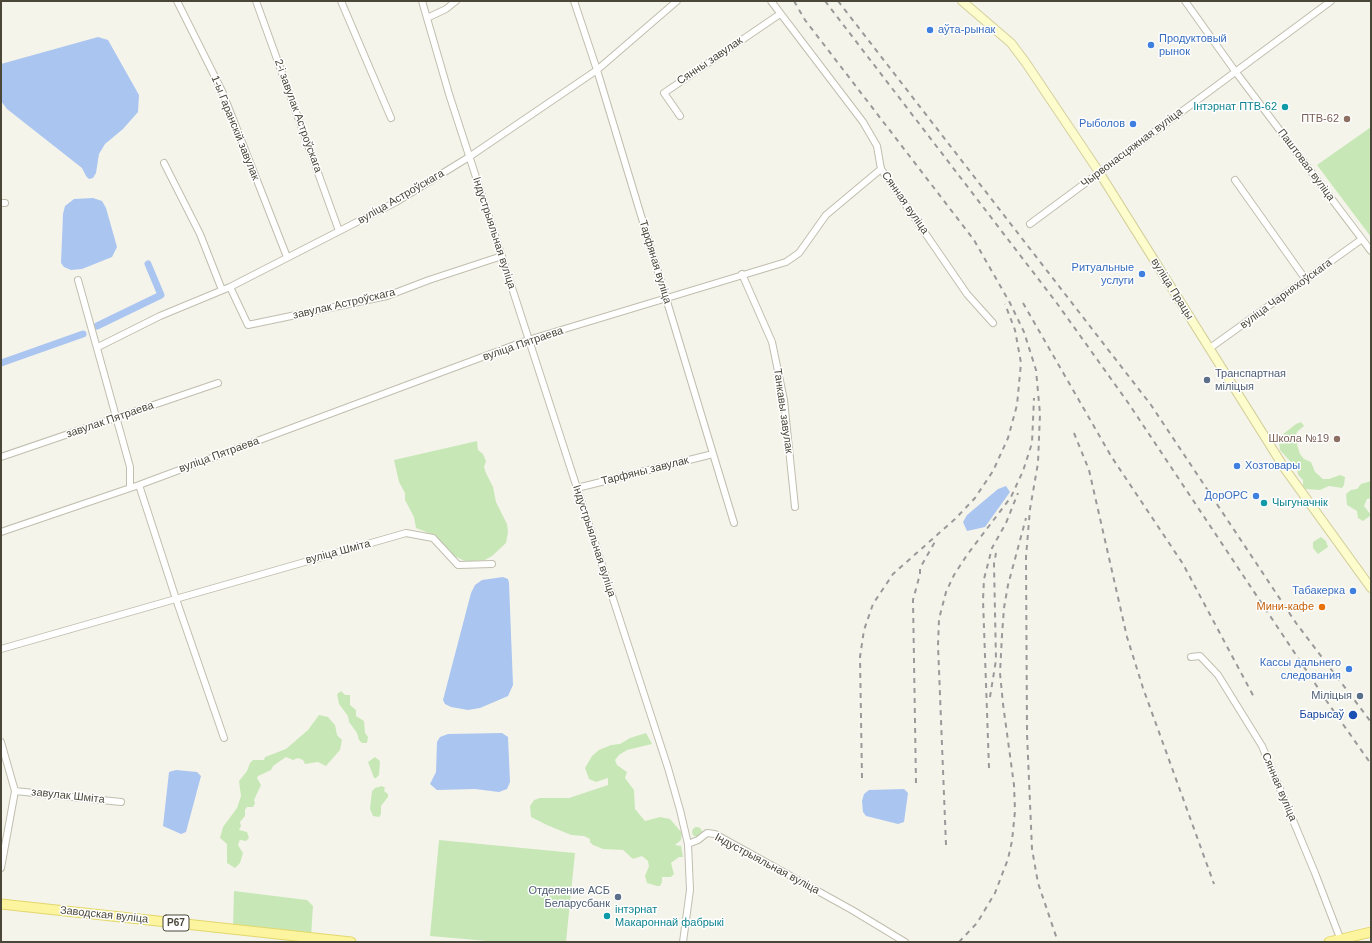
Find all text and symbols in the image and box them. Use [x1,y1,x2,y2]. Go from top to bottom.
place label: аўта-рынак [938,23,995,37]
marker: аўта-рынак [925,25,935,35]
place label: Продуктовый рынок [1159,32,1227,58]
street label: Сянны завулак [675,34,745,88]
marker: Продуктовый рынок [1146,40,1156,50]
street label: 2-і завулак Астроўскага [271,57,325,175]
street label: 1-ы Гаранскій завулак [208,74,262,182]
place label: Інтэрнат ПТВ-62 [1193,100,1277,114]
marker: Інтэрнат ПТВ-62 [1280,102,1290,112]
street label: Чырвонасцяжная вуліца [1079,105,1185,191]
place label: ПТВ-62 [1301,112,1339,126]
marker: ПТВ-62 [1342,114,1352,124]
place label: Рыболов [1079,117,1125,131]
marker: Рыболов [1128,119,1138,129]
street label: Паштовая вуліца [1275,126,1337,204]
street label: вуліца Астроўскага [356,167,446,227]
street label: Сянная вуліца [879,169,931,237]
street label: Індустрыяльная вуліца [470,175,518,291]
street label: Тарфяная вуліца [636,219,674,305]
street label: вуліца Працы [1148,256,1196,322]
street label: вуліца Чарняхоўскага [1237,256,1335,332]
place label: Ритуальные услуги [1072,261,1134,287]
marker: Ритуальные услуги [1137,269,1147,279]
street label: завулак Астроўскага [292,286,396,322]
street label: вуліца Пятраева [481,324,565,364]
place label: Транспартная міліцыя [1215,367,1286,393]
street label: Танкавы завулак [770,368,796,454]
marker: Транспартная міліцыя [1202,375,1212,385]
street label: завулак Пятраева [65,399,155,441]
place label: Школа №19 [1268,432,1329,446]
street label: вуліца Пятраева [177,434,261,476]
marker: Школа №19 [1332,434,1342,444]
street label: Тарфяны завулак [600,454,690,488]
place label: Хозтовары [1245,459,1300,473]
marker: Хозтовары [1232,461,1242,471]
street label: Індустрыяльная вуліца [570,483,618,599]
place label: ДорОРС [1204,489,1248,503]
marker: ДорОРС [1251,491,1261,501]
place label: Чыгуначнік [1272,496,1328,510]
marker: Чыгуначнік [1259,498,1269,508]
street label: вуліца Шміта [304,537,372,567]
place label: Табакерка [1292,584,1345,598]
marker: Табакерка [1348,586,1358,596]
place label: Мини-кафе [1256,600,1314,614]
marker: Мини-кафе [1317,602,1327,612]
place label: Кассы дальнего следования [1260,656,1341,682]
marker: Кассы дальнего следования [1344,664,1354,674]
place label: Міліцыя [1311,689,1352,703]
marker: Міліцыя [1355,691,1365,701]
place label: Барысаў [1300,708,1344,722]
marker: Барысаў [1347,709,1359,721]
street label: Сянная вуліца [1259,751,1299,823]
street label: завулак Шміта [31,786,105,806]
street label: Індустрыяльная вуліца [712,831,822,897]
place label: Отделение АСБ Беларусбанк [528,884,610,910]
marker: Отделение АСБ Беларусбанк [613,892,623,902]
place label: інтэрнат Макароннай фабрыкі [615,903,724,929]
street label: Заводская вуліца [59,904,149,926]
marker: інтэрнат Макароннай фабрыкі [602,911,612,921]
road number: Р67 [163,915,189,931]

